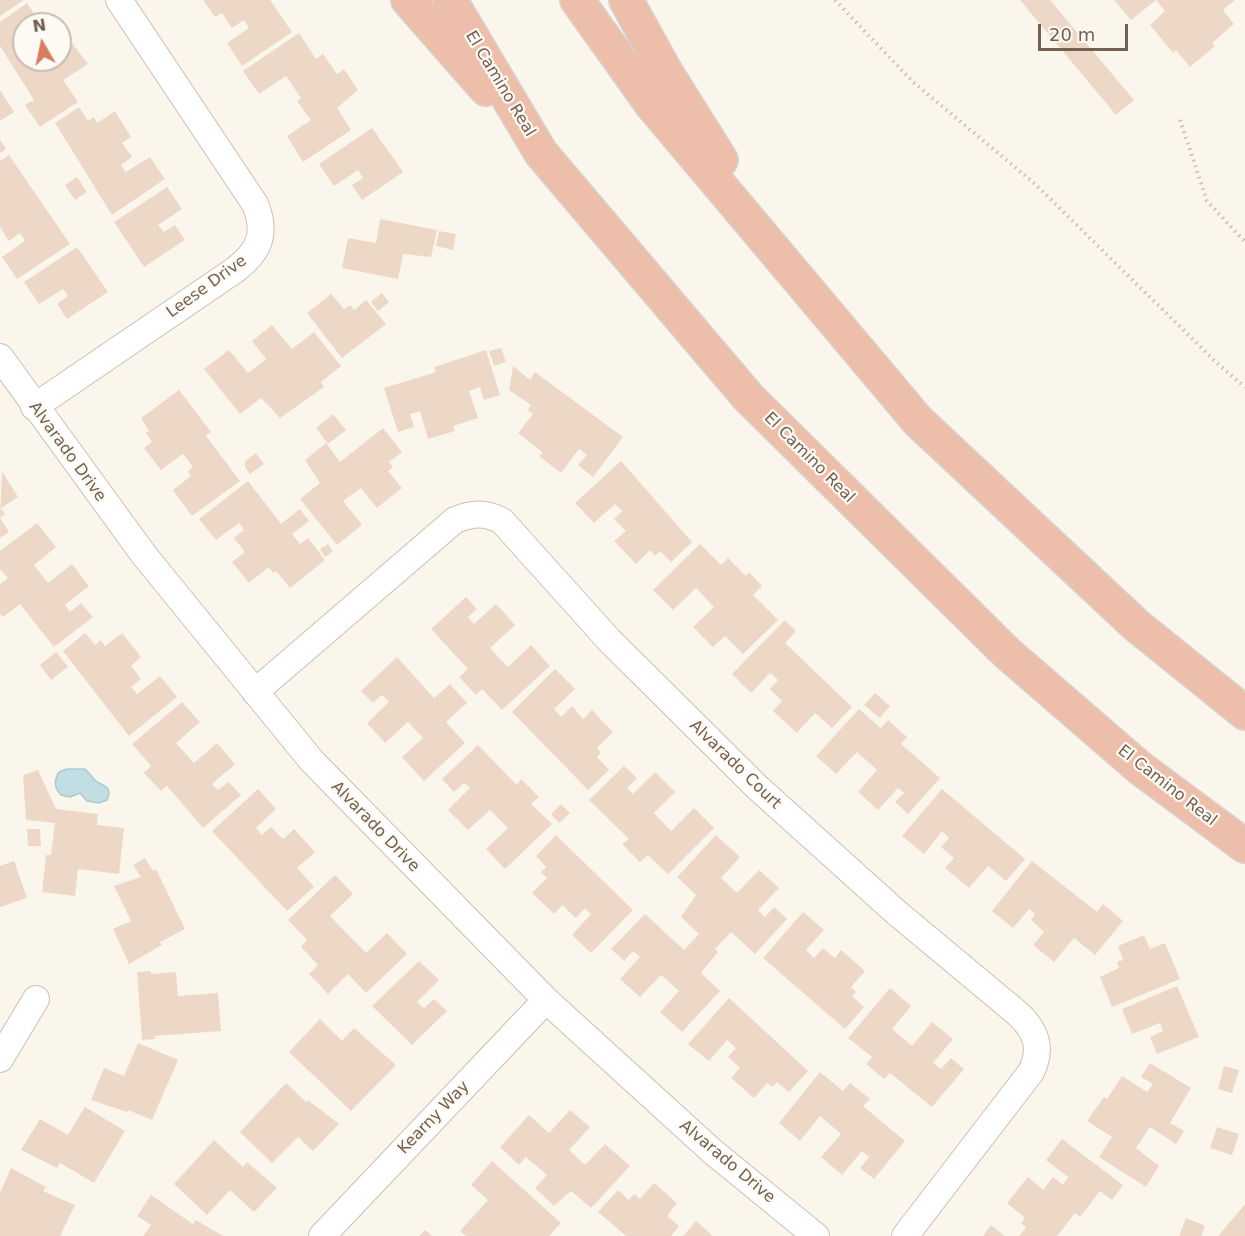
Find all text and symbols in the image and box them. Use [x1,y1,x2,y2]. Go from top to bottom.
north arrow [12,12,72,72]
scale bar [1041,12,1131,50]
text: N [31,15,48,36]
text: 20 m [1049,24,1095,45]
street label: El Camino Real [461,28,539,140]
street label: Leese Drive [163,252,251,322]
street label: Alvarado Drive [24,398,110,506]
street label: El Camino Real [760,409,858,507]
street label: Alvarado Court [685,716,785,814]
street label: El Camino Real [1114,741,1220,831]
street label: Alvarado Drive [327,778,423,876]
street label: Kearny Way [394,1077,474,1159]
street label: Alvarado Drive [675,1116,779,1208]

